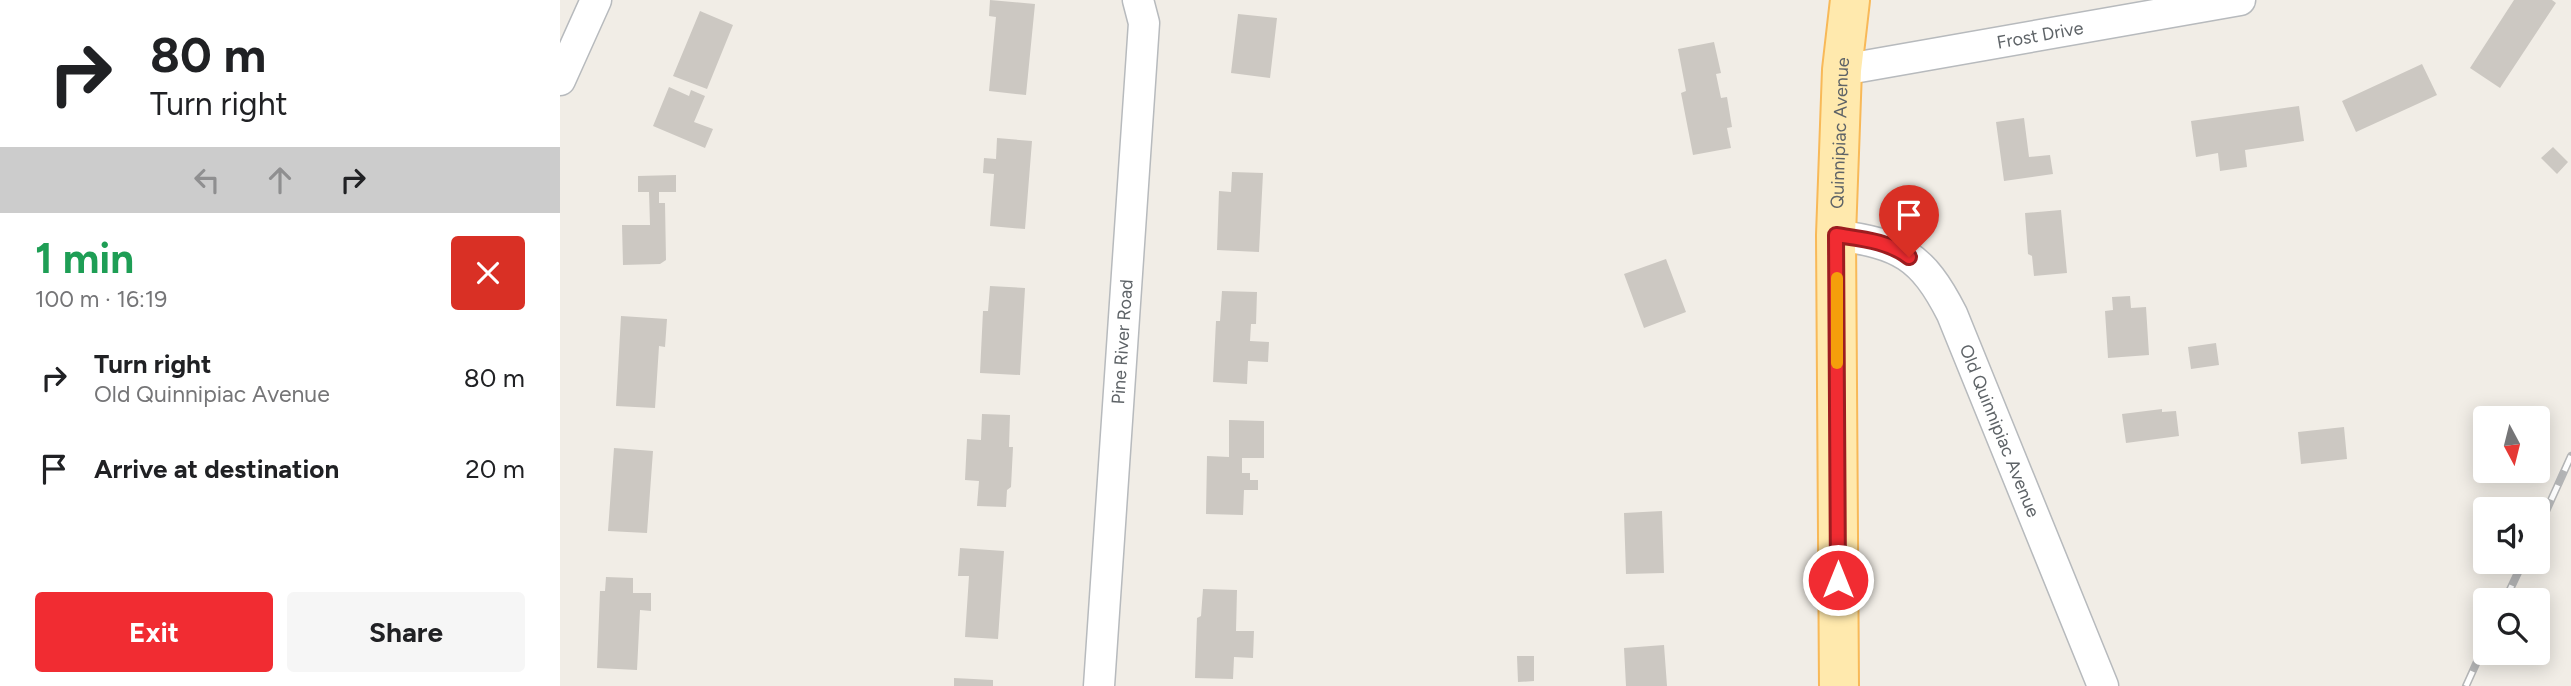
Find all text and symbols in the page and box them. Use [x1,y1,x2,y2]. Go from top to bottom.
street label: Frost Drive [1995,17,2085,54]
text: 80 m [150,25,266,84]
icon: right [35,28,126,119]
street label: Quinnipiac Avenue [1826,56,1854,209]
text: Turn right [150,85,288,123]
icon: left [188,161,226,199]
icon: ahead [261,161,299,199]
icon: right [334,161,372,199]
pin [1879,185,1939,257]
icon: arrive [1890,196,1928,234]
text: 1 min [35,233,134,284]
button: close [451,236,525,310]
street label: Pine River Road [1107,278,1138,405]
text: 100 m · 16:19 [35,285,167,313]
street label: Old Quinnipiac Avenue [1955,341,2044,521]
text: Turn right [94,348,211,380]
icon: right [35,359,73,397]
text: 80 m [464,362,525,394]
text: Old Quinnipiac Avenue [94,380,330,408]
north arrow [2473,406,2550,483]
map controls [2473,406,2550,665]
icon: arrive [35,450,73,488]
text: Arrive at destination [94,453,339,485]
text: 20 m [465,453,525,485]
button: sound [2473,497,2550,574]
position arrow [1801,543,1875,617]
button: search [2473,588,2550,665]
button: Exit [35,592,273,672]
button: Share [287,592,525,672]

